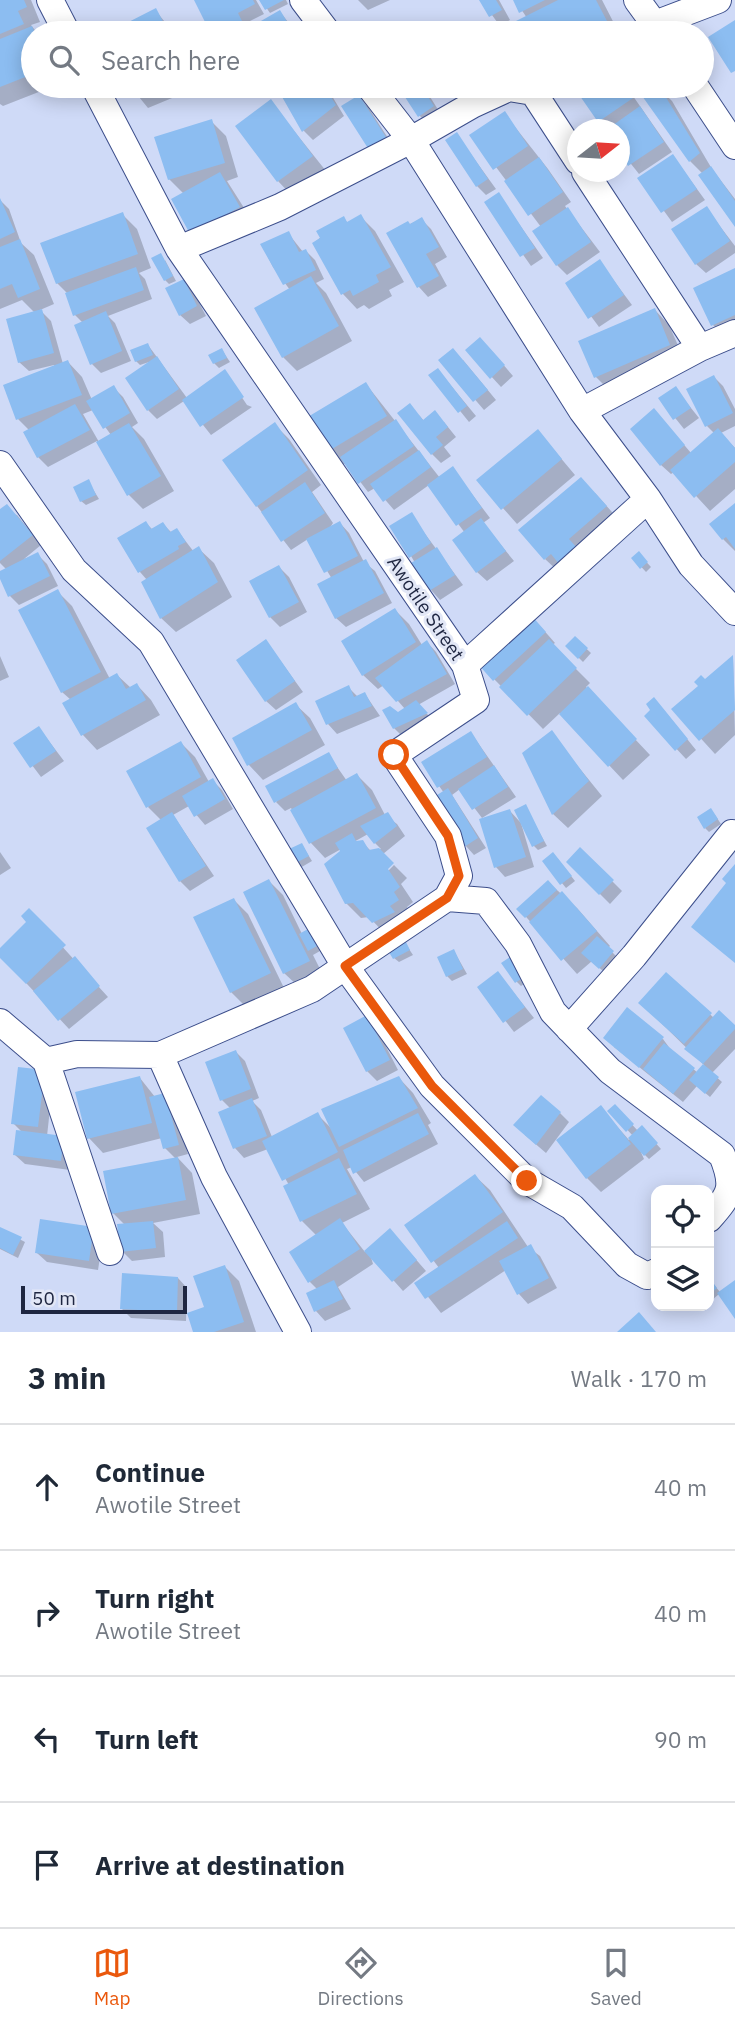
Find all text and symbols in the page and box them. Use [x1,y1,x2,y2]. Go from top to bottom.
search box [21,21,714,98]
icon: search [45,41,83,79]
text: Search here [101,43,240,77]
north arrow [567,119,630,182]
street label: Awotile Street [382,551,470,665]
route start [378,739,409,770]
route end [511,1165,542,1196]
map controls [651,1185,714,1311]
button: locate [651,1185,714,1248]
button: layers [651,1248,714,1311]
scale bar [21,1283,187,1315]
text: 50 m [32,1286,76,1310]
text: 3 min [28,1358,106,1397]
text: Walk · 170 m [571,1363,707,1393]
text: Continue [95,1455,205,1489]
icon: ahead [28,1468,66,1506]
text: 40 m [654,1472,707,1502]
text: Awotile Street [95,1489,241,1519]
text: Turn right [95,1581,214,1615]
icon: right [28,1594,66,1632]
text: 40 m [654,1598,707,1628]
text: Awotile Street [95,1615,241,1645]
icon: left [28,1720,66,1758]
text: Turn left [95,1722,198,1756]
text: 90 m [654,1724,707,1754]
icon: arrive [28,1846,66,1884]
text: Arrive at destination [95,1848,345,1882]
tab: Map [93,1944,131,2010]
tab: Directions [317,1944,404,2010]
tab: Saved [590,1944,642,2010]

